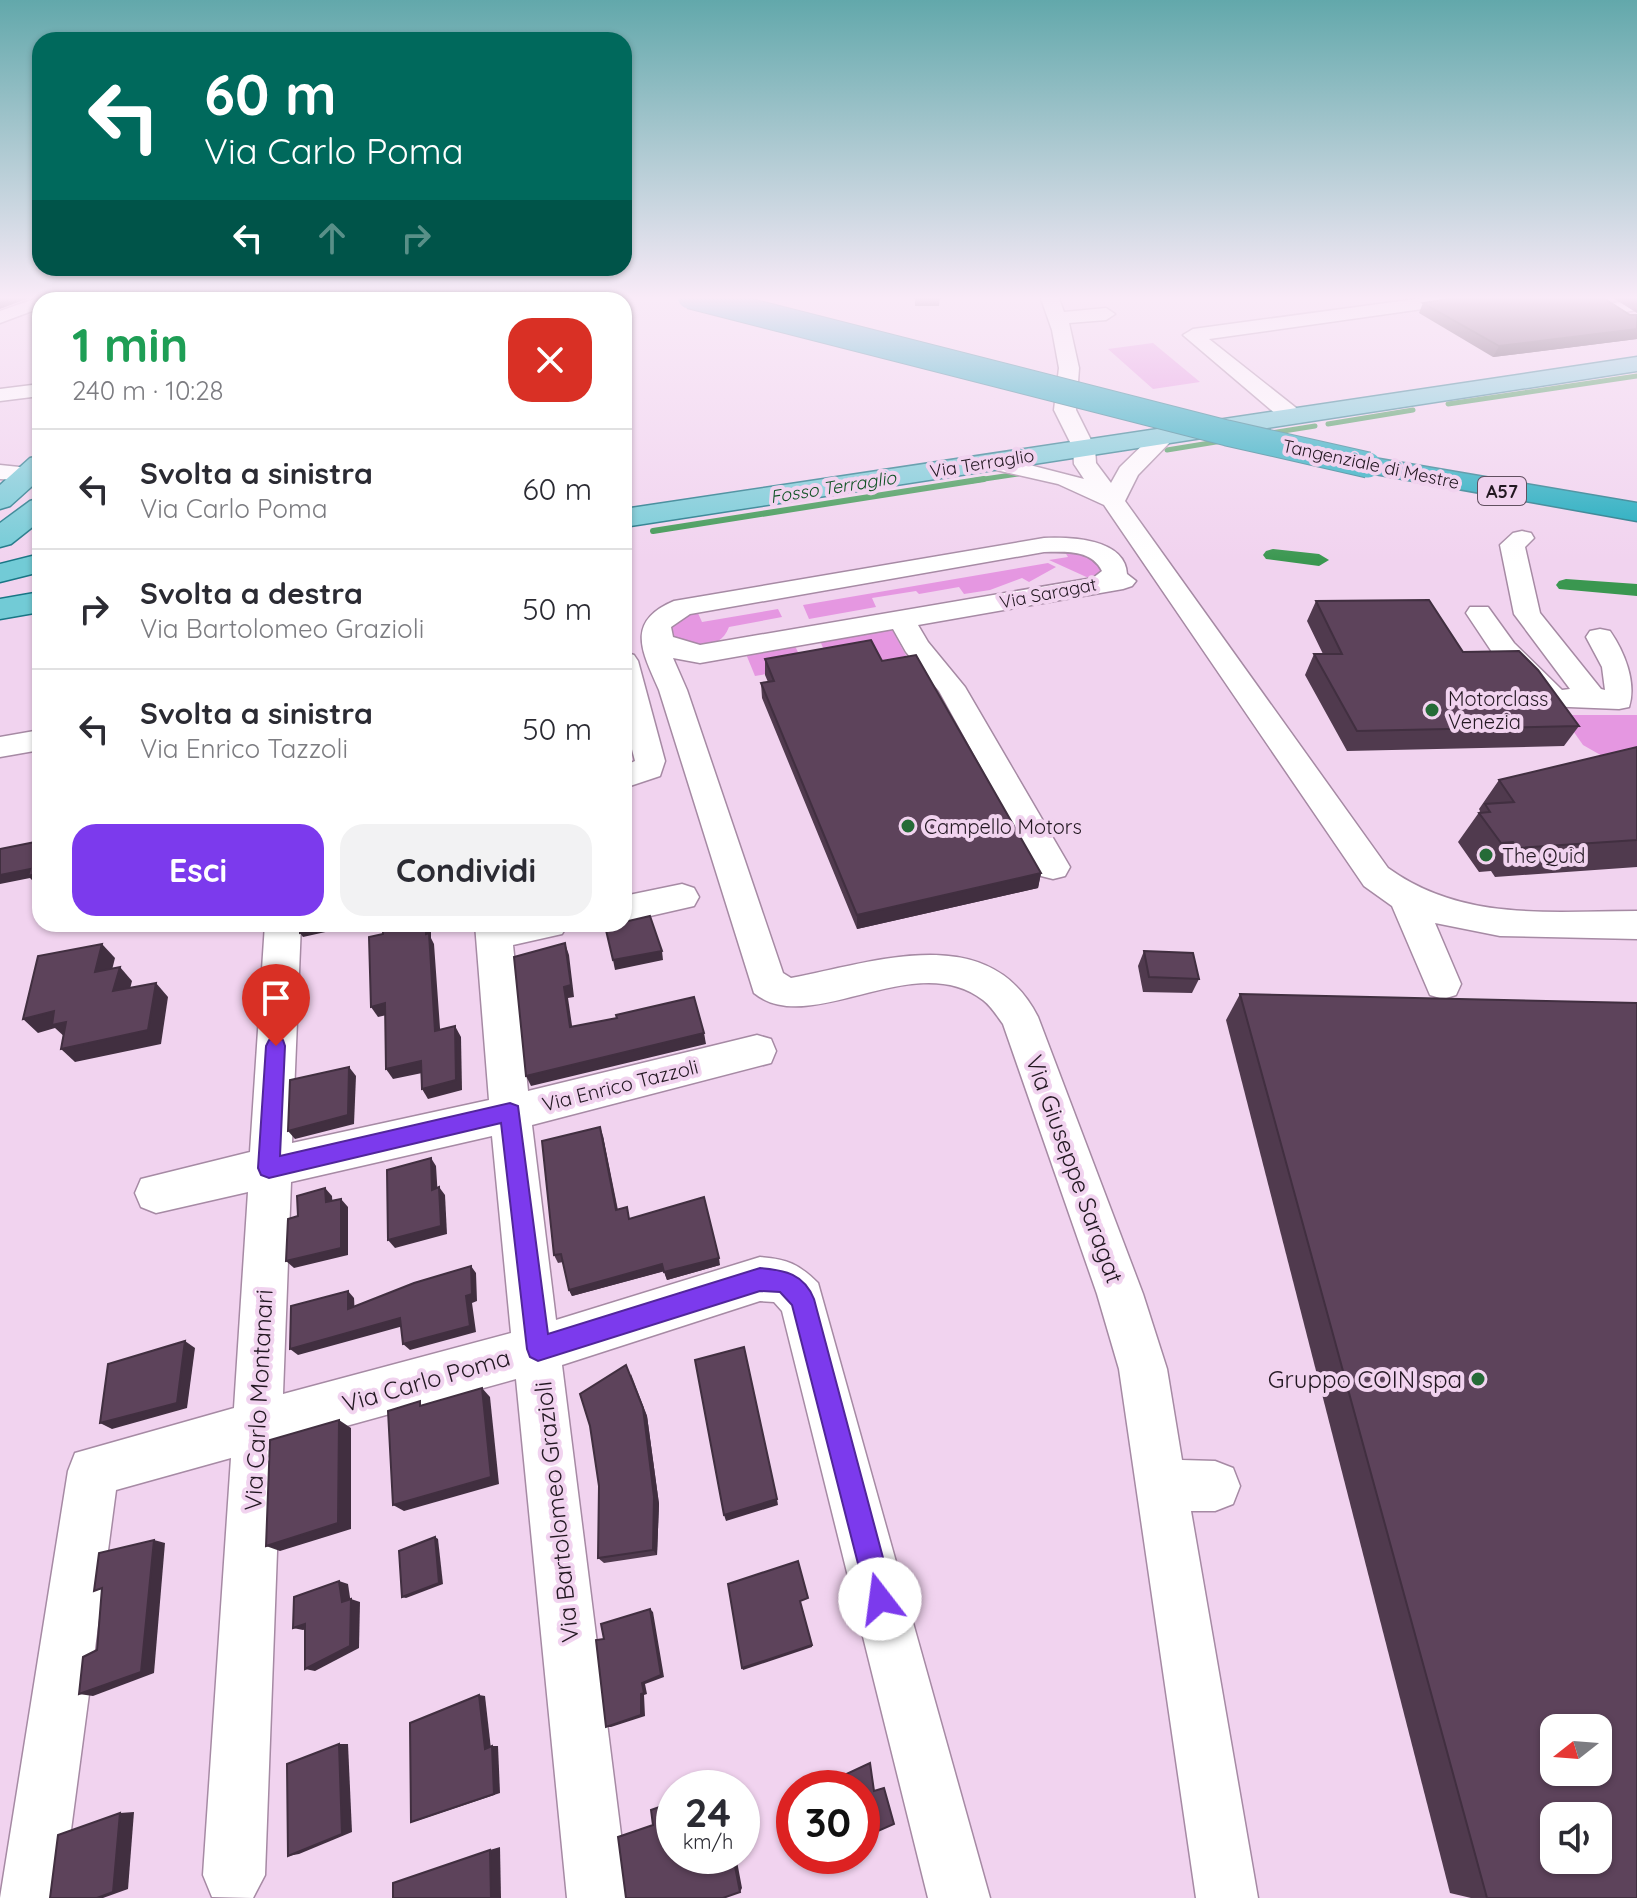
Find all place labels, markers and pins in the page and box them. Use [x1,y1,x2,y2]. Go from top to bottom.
place label: Motorclass Venezia [1448,686,1548,734]
marker: Motorclass Venezia [1423,701,1441,719]
place label: Campello Motors [924,814,1082,839]
marker: Campello Motors [899,817,917,835]
place label: The Quid [1502,843,1585,868]
marker: The Quid [1477,846,1495,864]
pin [242,964,310,1046]
place label: Gruppo COIN spa [1268,1364,1462,1394]
marker: Gruppo COIN spa [1469,1370,1487,1388]

